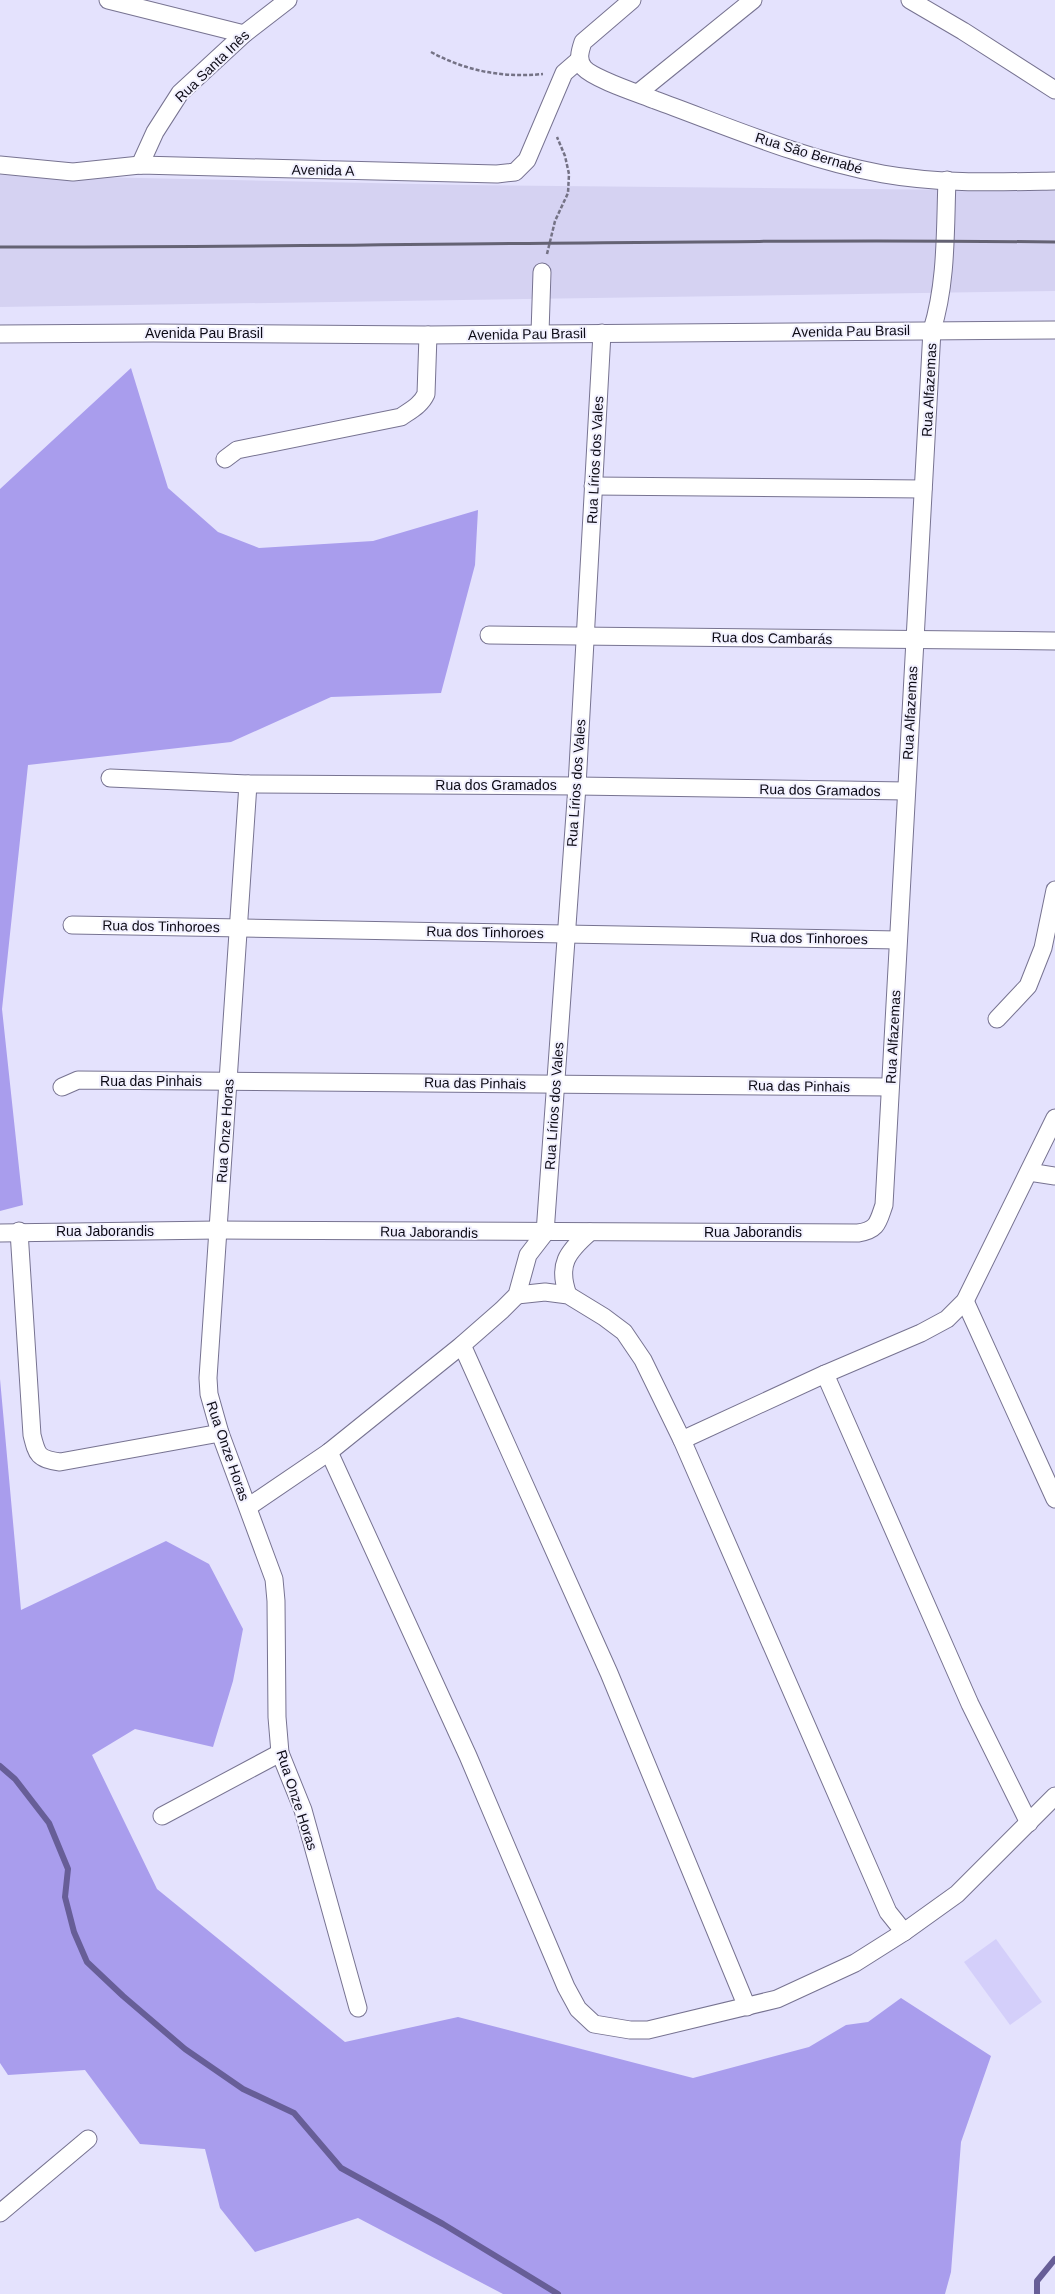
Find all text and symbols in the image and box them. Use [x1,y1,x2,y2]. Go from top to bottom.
street label: Rua Santa Inês [172,27,252,105]
street label: Rua São Bernabé [753,129,865,177]
street label: Avenida A [291,161,355,179]
street label: Avenida Pau Brasil [792,322,910,340]
street label: Avenida Pau Brasil [145,325,263,341]
street label: Avenida Pau Brasil [468,325,586,343]
street label: Rua Alfazemas [919,343,939,437]
street label: Rua Lírios dos Vales [584,396,606,524]
street label: Rua dos Cambarás [712,629,832,647]
street label: Rua Alfazemas [900,666,920,760]
street label: Rua Lírios dos Vales [564,719,588,847]
street label: Rua dos Gramados [435,777,557,793]
street label: Rua dos Gramados [759,781,881,799]
street label: Rua dos Tinhoroes [102,917,220,935]
street label: Rua dos Tinhoroes [426,923,544,941]
street label: Rua dos Tinhoroes [750,929,868,947]
street label: Rua Alfazemas [883,990,903,1084]
street label: Rua Lírios dos Vales [542,1042,566,1170]
street label: Rua das Pinhais [100,1073,202,1089]
street label: Rua das Pinhais [424,1074,526,1092]
street label: Rua das Pinhais [748,1077,850,1095]
street label: Rua Onze Horas [213,1078,237,1184]
street label: Rua Jaborandis [56,1223,154,1239]
street label: Rua Jaborandis [380,1223,478,1241]
street label: Rua Jaborandis [704,1224,802,1240]
street label: Rua Onze Horas [203,1399,253,1503]
street label: Rua Onze Horas [273,1748,321,1852]

